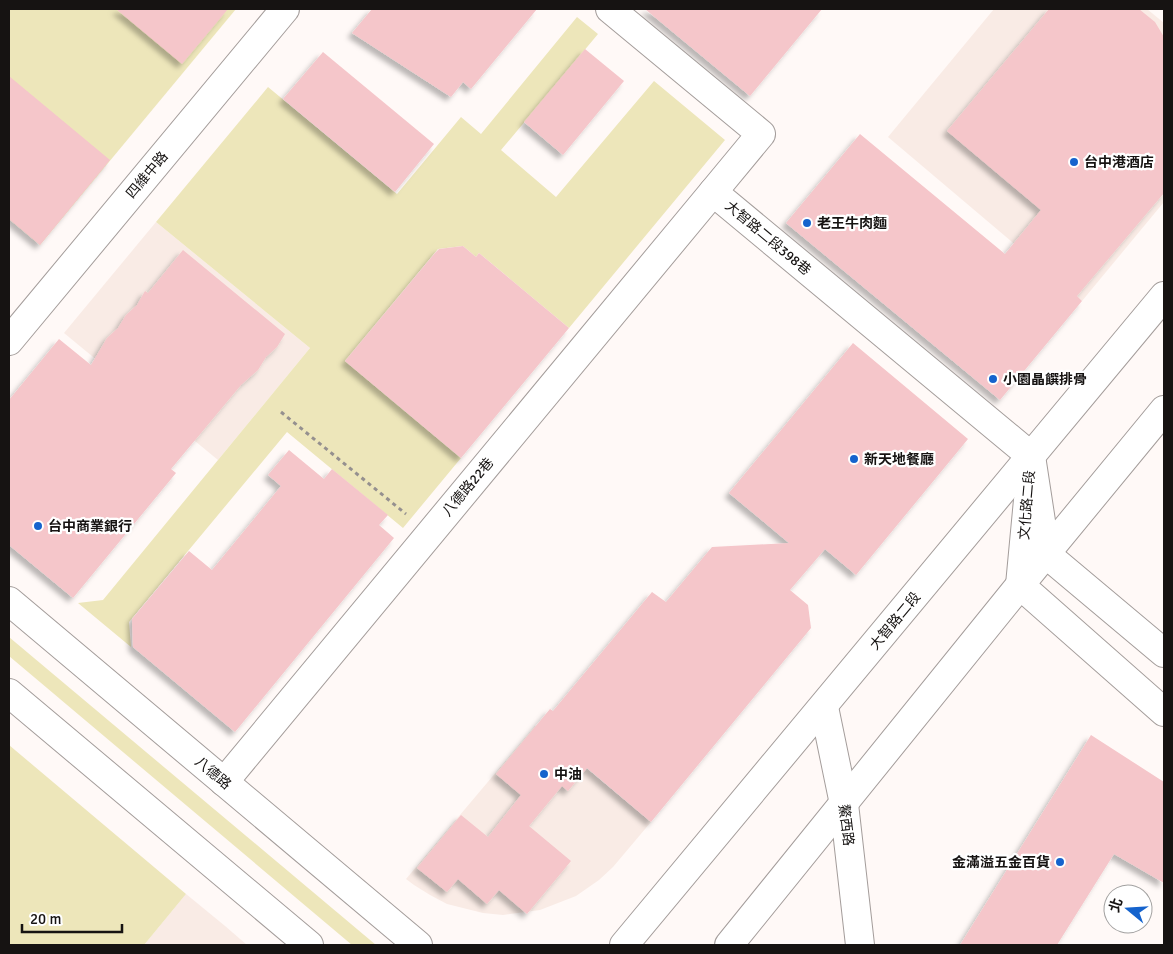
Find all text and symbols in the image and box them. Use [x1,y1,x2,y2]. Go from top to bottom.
street label: 四維中路 [122,148,172,202]
place label: 台中港酒店 [1084,154,1154,171]
marker: 台中港酒店 [1068,156,1080,168]
street label: 大智路二段398巷 [722,197,814,279]
place label: 老王牛肉麵 [817,215,887,232]
marker: 老王牛肉麵 [801,217,813,229]
place label: 小園晶饌排骨 [1003,371,1087,388]
marker: 小園晶饌排骨 [987,373,999,385]
place label: 新天地餐廳 [864,451,934,468]
marker: 新天地餐廳 [848,453,860,465]
street label: 八德路22巷 [439,454,497,520]
street label: 文化路二段 [1015,469,1039,541]
place label: 台中商業銀行 [48,518,132,535]
marker: 台中商業銀行 [32,520,44,532]
street label: 大智路二段 [866,589,924,653]
street label: 八德路 [191,753,235,793]
place label: 中油 [554,766,582,783]
marker: 中油 [538,768,550,780]
street label: 鰲西路 [835,803,857,847]
place label: 金滿溢五金百貨 [952,854,1050,871]
marker: 金滿溢五金百貨 [1054,856,1066,868]
north arrow [1103,884,1153,934]
text: 北 [1106,896,1126,914]
scale bar [22,902,122,934]
text: 20 m [30,910,61,928]

